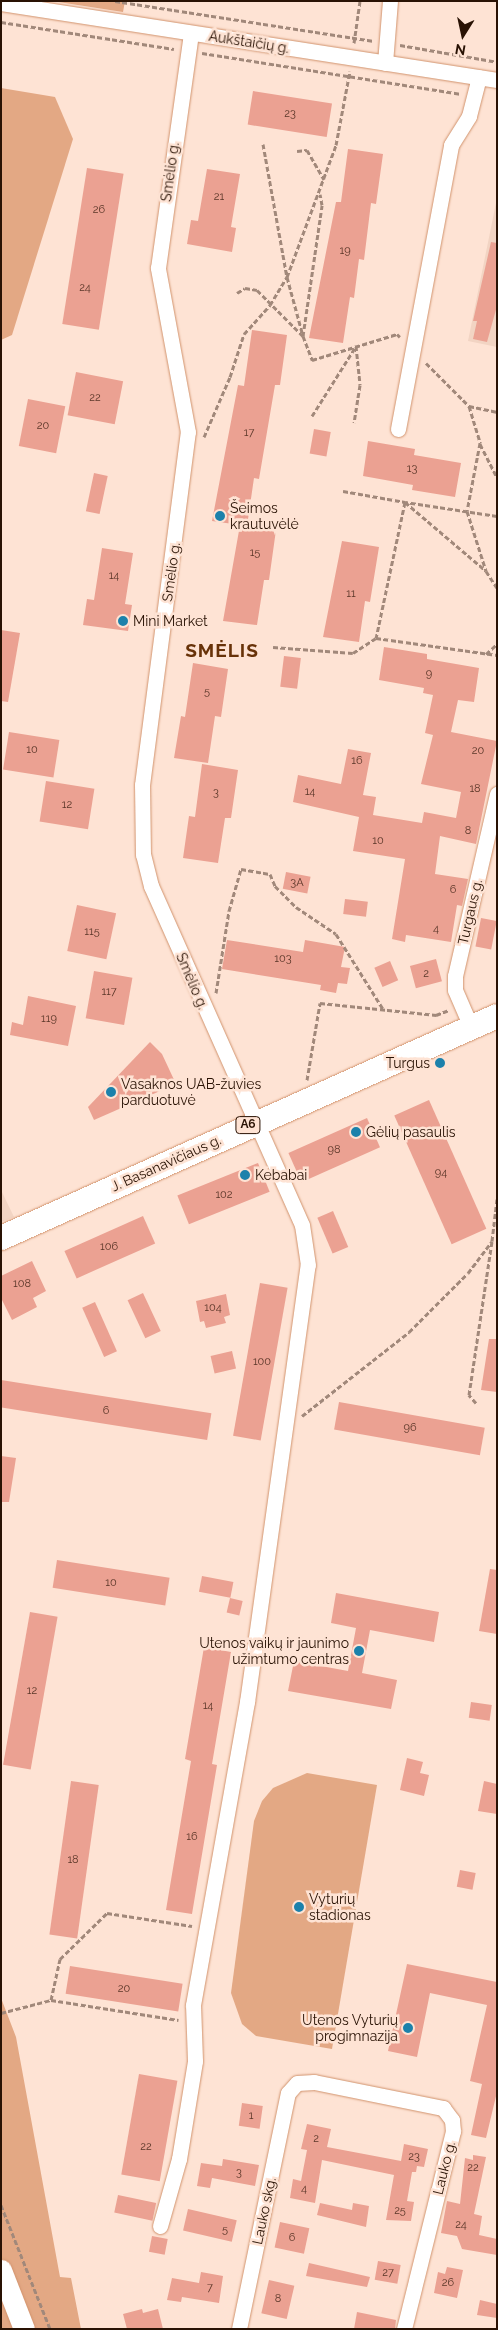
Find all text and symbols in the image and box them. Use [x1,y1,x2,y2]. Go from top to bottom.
north arrow [438,10,488,60]
street label: Aukštaičių g. [208,27,290,57]
text: N [454,41,467,59]
house number: 23 [284,107,296,121]
street label: Smėlio g. [158,141,182,203]
house number: 21 [214,190,224,204]
house number: 26 [93,203,105,217]
house number: 19 [339,244,351,258]
house number: 24 [79,281,91,295]
house number: 22 [89,391,101,405]
house number: 20 [37,419,49,433]
house number: 17 [244,426,254,440]
house number: 13 [407,462,417,476]
place label: Šeimos krautuvėlė [230,500,299,532]
marker: Šeimos krautuvėlė [214,510,226,522]
street label: Smėlio g. [159,541,183,603]
house number: 15 [250,546,260,560]
house number: 14 [109,569,119,583]
house number: 11 [346,587,356,601]
place label: Mini Market [133,613,208,629]
marker: Mini Market [117,615,129,627]
district label: SMĖLIS [184,640,260,662]
house number: 9 [426,667,432,681]
house number: 5 [204,685,210,699]
house number: 10 [26,743,38,757]
house number: 20 [472,744,484,758]
house number: 16 [351,754,363,768]
house number: 18 [469,782,481,796]
house number: 14 [305,785,315,799]
house number: 3 [213,786,219,800]
house number: 12 [62,798,72,812]
house number: 8 [465,824,471,838]
house number: 10 [372,834,384,848]
house number: 3A [290,876,304,890]
street label: Turgaus g. [454,878,486,946]
house number: 6 [450,883,456,897]
house number: 4 [433,922,439,936]
house number: 115 [84,925,100,939]
street label: Smėlio g. [173,950,211,1012]
house number: 103 [274,952,292,966]
house number: 2 [423,967,429,981]
house number: 117 [101,985,117,999]
house number: 119 [41,1012,57,1026]
place label: Turgus [386,1055,430,1071]
marker: Turgus [434,1057,446,1069]
place label: Vasaknos UAB-žuvies parduotuvė [121,1076,261,1108]
marker: Vasaknos UAB-žuvies parduotuvė [105,1086,117,1098]
road number: A6 [234,1116,262,1134]
place label: Gėlių pasaulis [366,1124,456,1140]
marker: Gėlių pasaulis [350,1126,362,1138]
street label: J. Basanavičiaus g. [108,1131,224,1195]
house number: 98 [328,1143,340,1157]
house number: 94 [435,1166,447,1180]
place label: Kebabai [255,1167,307,1183]
marker: Kebabai [239,1169,251,1181]
house number: 102 [215,1188,233,1202]
house number: 106 [100,1240,118,1254]
house number: 108 [13,1277,31,1291]
house number: 104 [204,1301,222,1315]
house number: 100 [253,1355,271,1369]
house number: 6 [103,1404,109,1418]
house number: 96 [403,1421,417,1435]
house number: 10 [105,1576,117,1590]
place label: Utenos vaikų ir jaunimo užimtumo centras [199,1635,349,1668]
marker: Utenos vaikų ir jaunimo užimtumo centras [353,1645,365,1657]
house number: 12 [27,1684,37,1698]
house number: 14 [203,1699,213,1713]
house number: 16 [186,1830,198,1844]
house number: 18 [67,1853,79,1867]
place label: Vyturių stadionas [309,1891,371,1924]
marker: Vyturių stadionas [293,1901,305,1913]
house number: 20 [118,1982,130,1996]
place label: Utenos Vyturių progimnazija [302,2012,398,2044]
marker: Utenos Vyturių progimnazija [402,2022,414,2034]
house number: 1 [249,2109,253,2123]
house number: 2 [313,2132,319,2146]
house number: 22 [140,2140,152,2154]
street label: Lauko g. [429,2140,459,2196]
house number: 23 [408,2150,420,2164]
house number: 22 [467,2161,479,2175]
house number: 3 [236,2166,242,2180]
street label: Lauko skg. [249,2176,279,2246]
house number: 4 [301,2182,307,2196]
house number: 25 [394,2204,406,2218]
house number: 24 [455,2218,467,2232]
house number: 5 [222,2223,228,2237]
house number: 6 [289,2231,295,2245]
house number: 27 [382,2266,394,2280]
house number: 26 [442,2276,454,2290]
house number: 7 [207,2281,213,2295]
house number: 8 [275,2292,281,2306]

